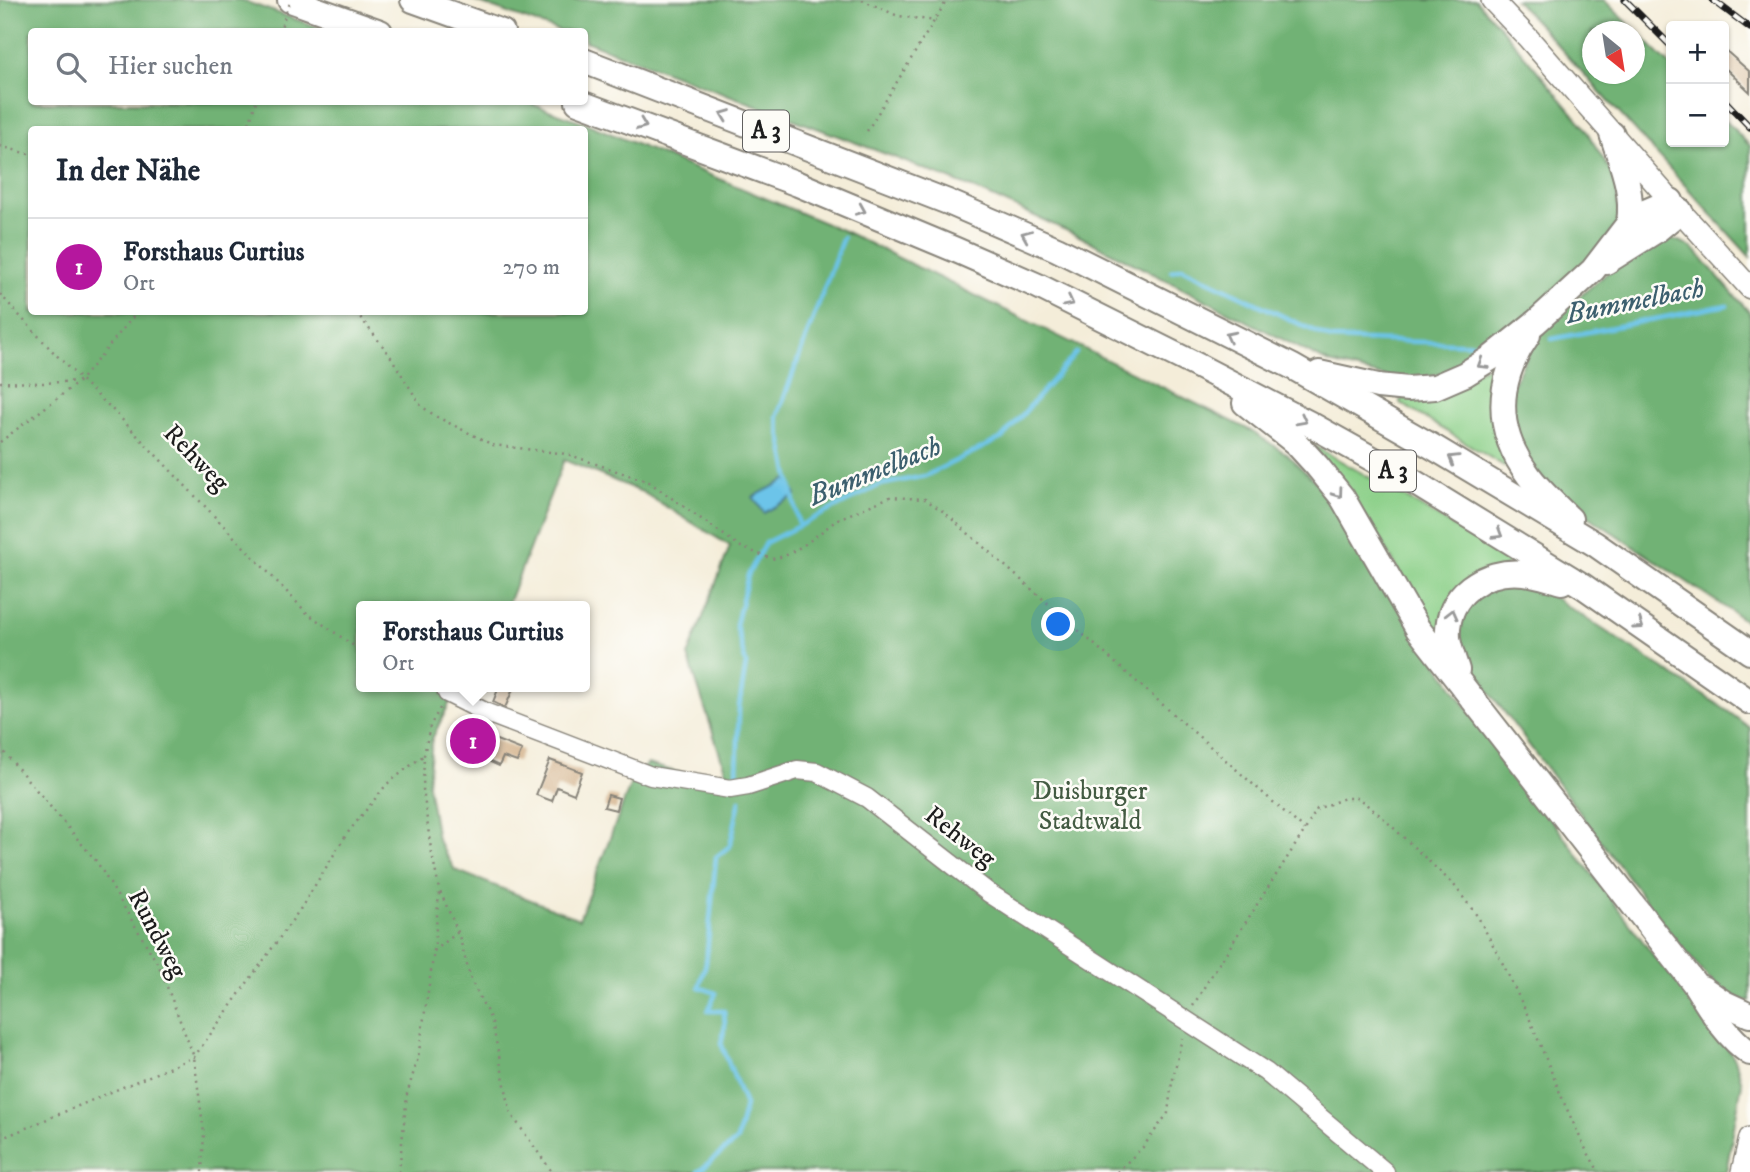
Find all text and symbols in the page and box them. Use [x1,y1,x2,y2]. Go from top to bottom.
north arrow [1582,21,1645,84]
map controls [1666,21,1729,147]
button: + [1666,21,1729,84]
search box [28,28,588,105]
icon: search [52,48,90,86]
text: Hier suchen [108,50,233,83]
button: − [1666,84,1729,147]
one-way arrow [719,109,731,123]
road number: A 3 [743,110,789,152]
one-way arrow [636,117,648,131]
text: In der Nähe [56,153,200,190]
one-way arrow [854,202,866,216]
one-way arrow [1021,230,1033,244]
text: Forsthaus Curtius [123,236,305,269]
text: 1 [75,253,83,282]
text: 270 m [503,253,560,282]
text: Ort [123,269,155,298]
water label: Bummelbach [1562,270,1707,332]
one-way arrow [1062,293,1074,307]
one-way arrow [1225,330,1237,344]
one-way arrow [1477,355,1490,368]
one-way arrow [1295,411,1307,425]
street label: Rehweg [156,417,236,499]
water label: Bummelbach [803,429,946,514]
road number: A 3 [1370,450,1416,492]
one-way arrow [1447,454,1460,467]
one-way arrow [1330,485,1342,498]
one-way arrow [1491,526,1504,539]
popup [356,601,590,692]
your location [1041,607,1075,641]
one-way arrow [1444,609,1458,621]
text: Forsthaus Curtius [382,616,564,649]
one-way arrow [1631,617,1644,629]
text: Ort [382,649,414,678]
pin: 1 [450,715,496,767]
park label: Duisburger Stadtwald [1033,775,1148,838]
street label: Rehweg [918,799,1003,875]
street label: Rundweg [120,884,194,985]

